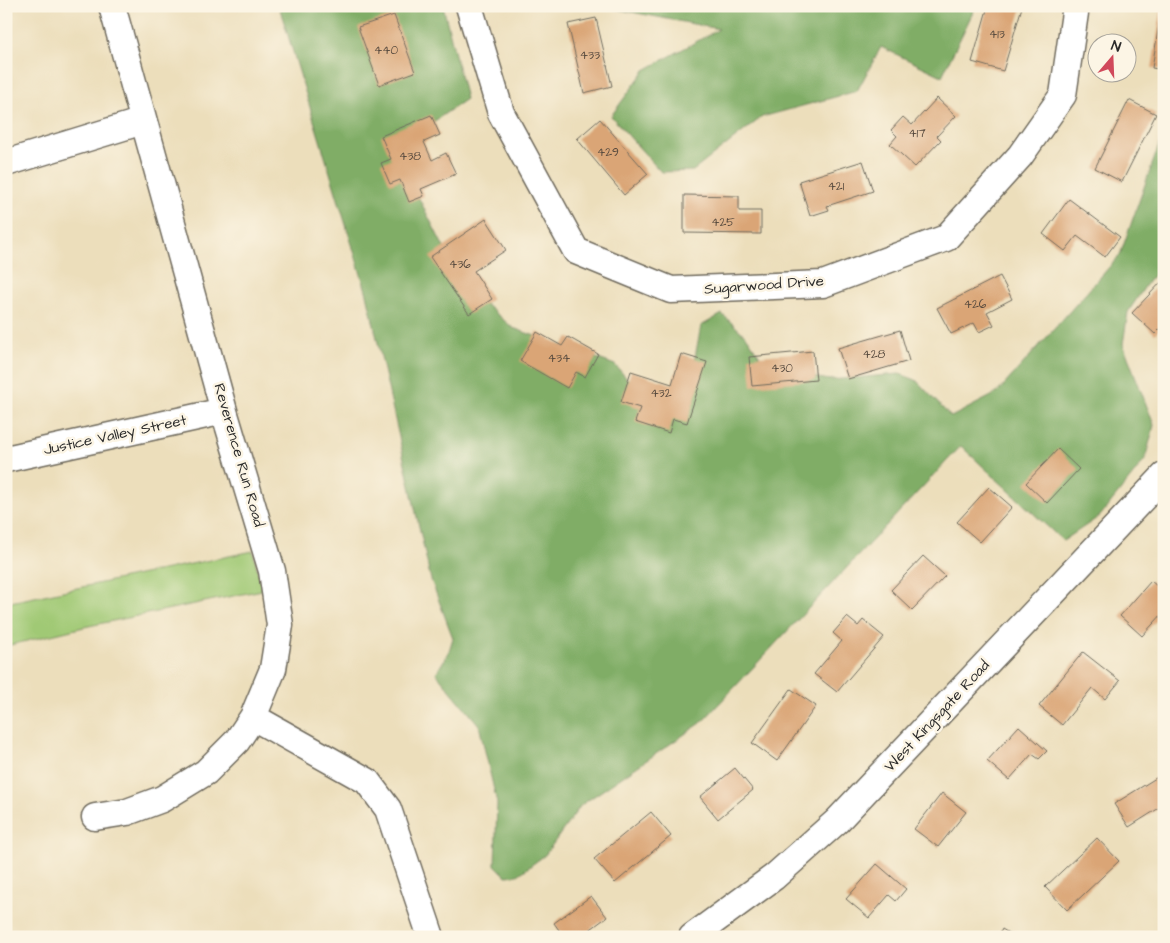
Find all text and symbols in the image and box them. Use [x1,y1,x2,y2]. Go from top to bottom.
house number: 413 [989,26,1005,43]
north arrow [1088,32,1138,82]
text: N [1108,36,1124,58]
house number: 440 [374,42,398,59]
house number: 433 [580,47,600,64]
house number: 417 [908,125,926,142]
house number: 429 [597,144,619,161]
house number: 438 [399,148,421,165]
house number: 421 [828,178,845,195]
house number: 425 [711,214,735,231]
house number: 436 [449,256,471,273]
street label: Sugarwood Drive [704,270,825,301]
house number: 426 [964,296,987,313]
house number: 428 [863,346,886,363]
house number: 434 [548,350,570,367]
house number: 430 [771,360,793,377]
street label: Reverence Run Road [208,381,270,530]
house number: 432 [650,385,672,402]
street label: Justice Valley Street [42,410,189,461]
street label: West Kingsgate Road [880,655,995,777]

